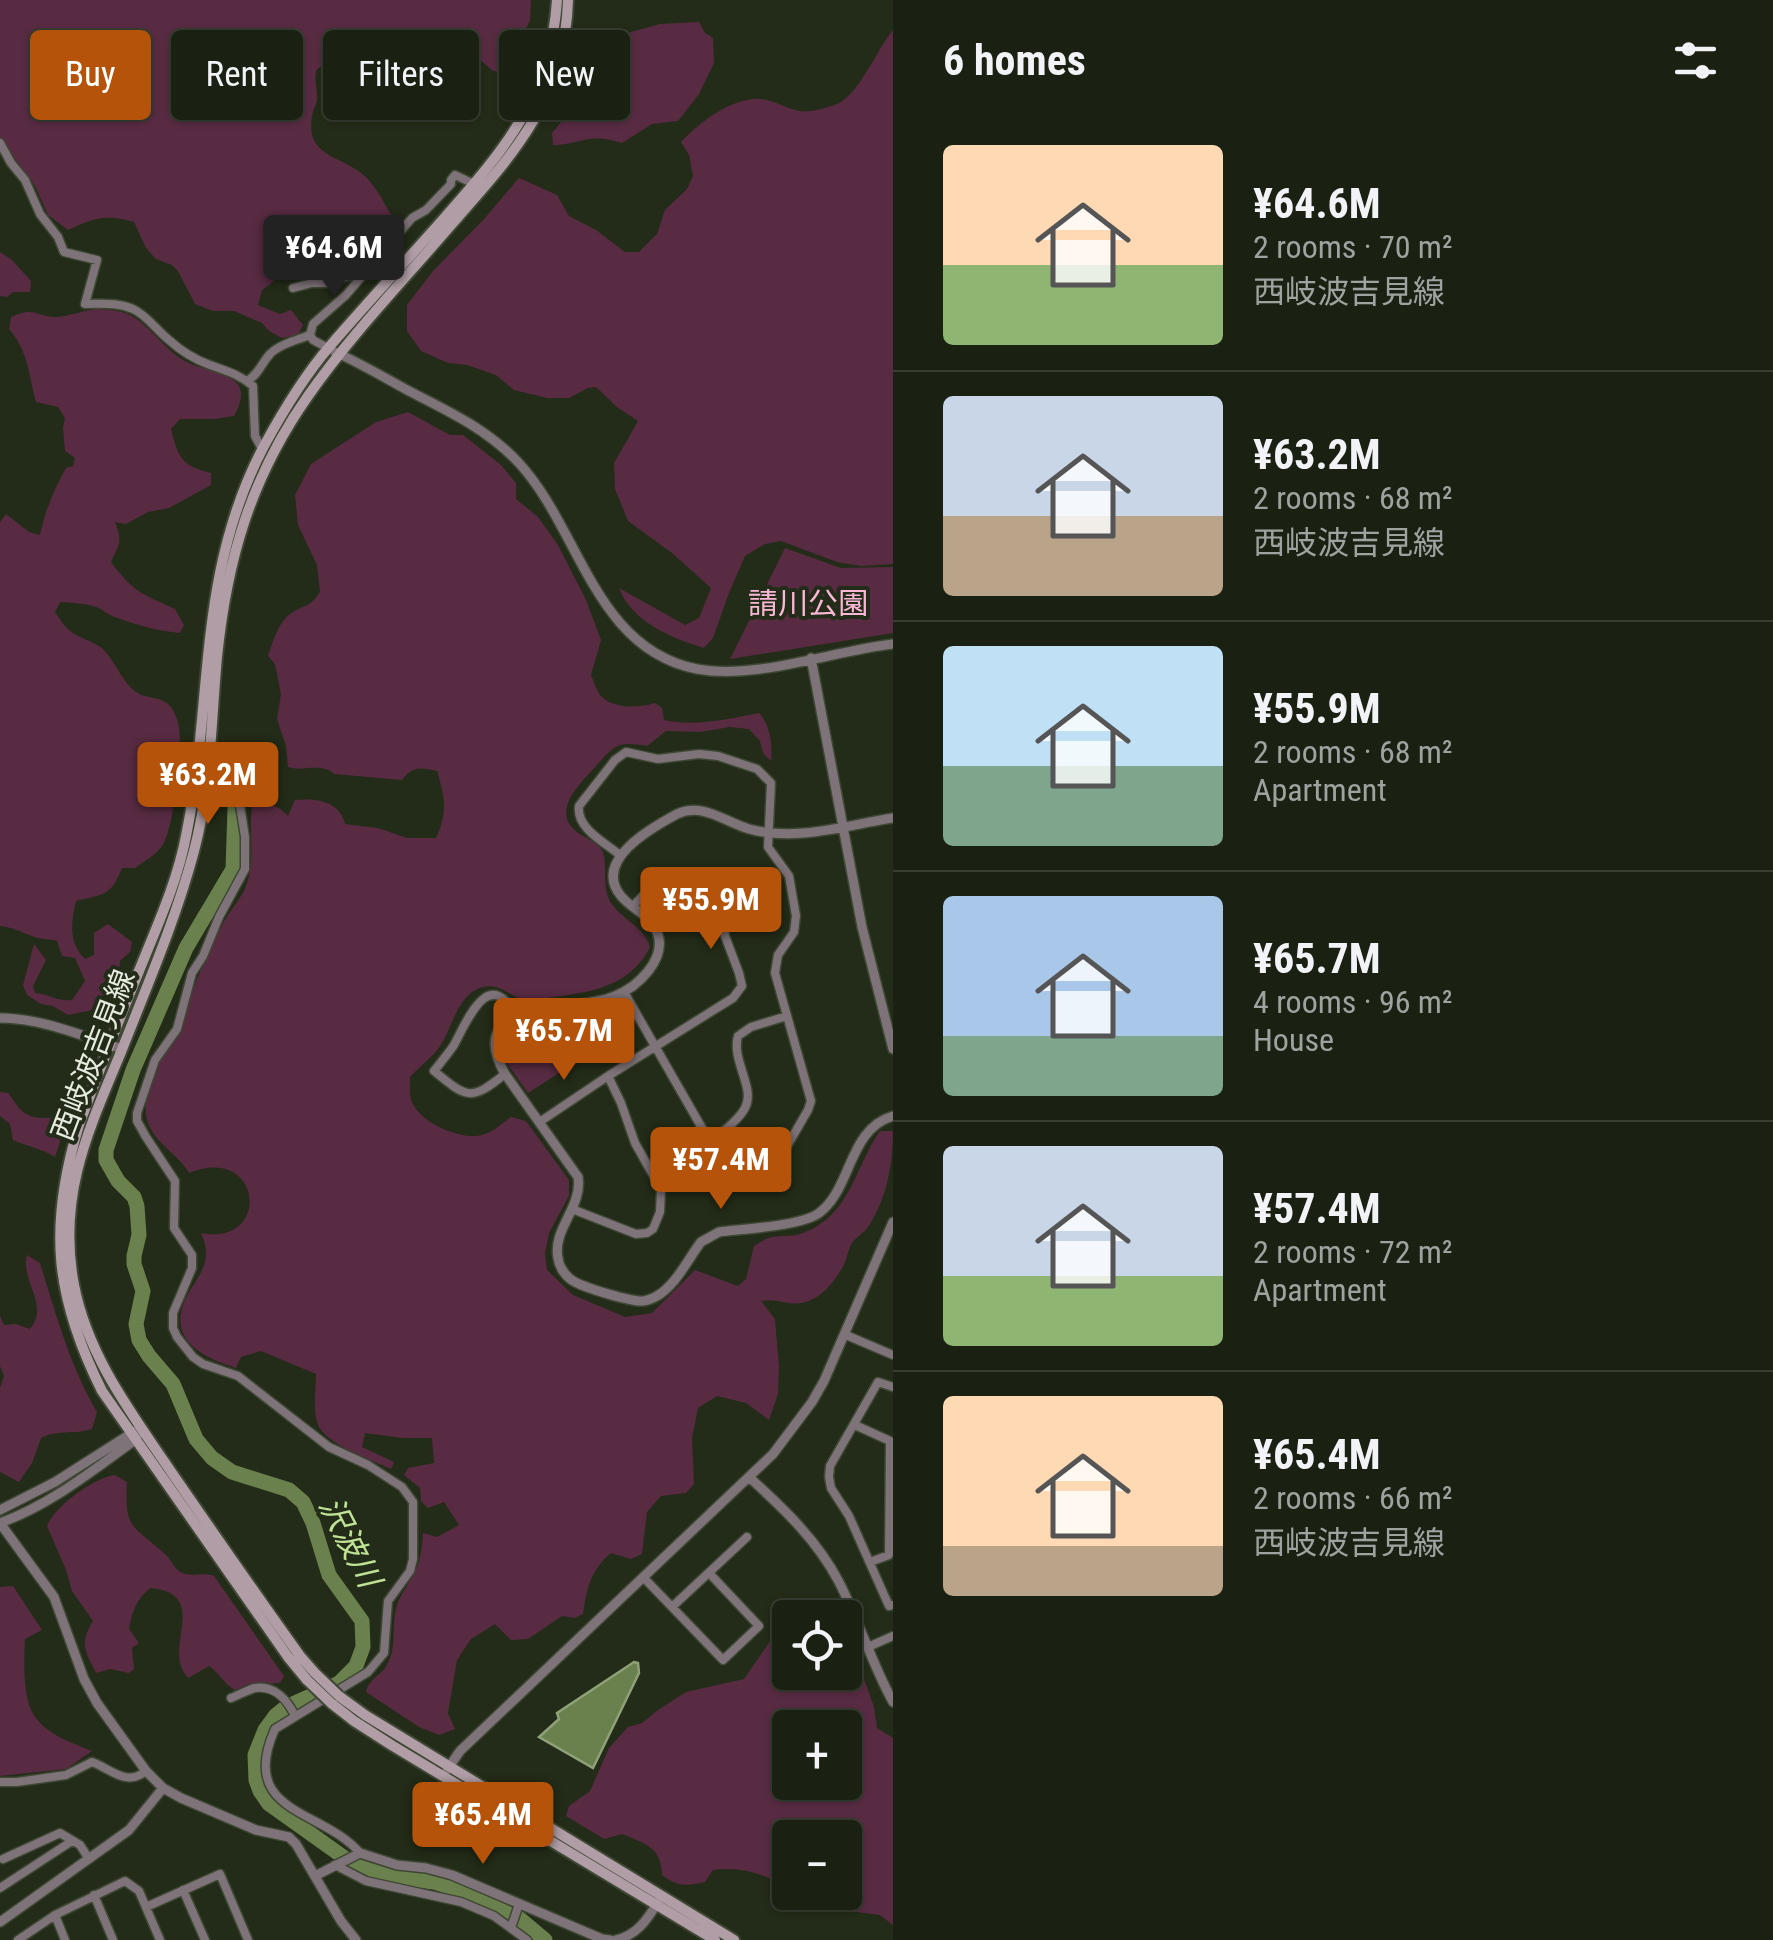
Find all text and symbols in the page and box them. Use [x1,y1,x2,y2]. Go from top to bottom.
chip: Buy [30,30,151,120]
chip: Rent [171,30,303,120]
chip: Filters [323,30,479,120]
chip: New [499,30,630,120]
icon: filters [1668,33,1723,88]
text: 6 homes [943,36,1086,85]
text: ¥64.6M [1253,179,1381,228]
icon: home [1023,185,1143,305]
pin: ¥64.6M [253,215,415,300]
text: ¥64.6M [285,228,383,266]
text: 2 rooms · 70 m² [1253,228,1452,266]
text: 西岐波吉見線 [1253,273,1445,311]
text: ¥63.2M [1253,430,1381,479]
icon: home [1023,436,1143,556]
text: 2 rooms · 68 m² [1253,479,1452,517]
text: 西岐波吉見線 [1253,524,1445,562]
park label: 請川公園 [748,586,868,621]
text: ¥55.9M [1253,684,1381,733]
icon: home [1023,686,1143,806]
text: 2 rooms · 68 m² [1253,733,1452,771]
pin: ¥63.2M [127,742,289,827]
text: ¥63.2M [159,755,257,793]
text: Apartment [1253,771,1387,809]
pin: ¥55.9M [630,867,792,952]
text: ¥55.9M [662,880,760,918]
text: ¥65.7M [1253,934,1381,983]
icon: home [1023,936,1143,1056]
street label: 西岐波吉見線 [44,965,142,1145]
text: 4 rooms · 96 m² [1253,983,1452,1021]
pin: ¥65.7M [483,998,645,1083]
text: ¥65.7M [515,1011,613,1049]
text: House [1253,1021,1334,1059]
pin: ¥57.4M [640,1127,802,1212]
text: ¥57.4M [672,1140,770,1178]
text: ¥57.4M [1253,1184,1381,1233]
icon: home [1023,1186,1143,1306]
text: 2 rooms · 72 m² [1253,1233,1452,1271]
text: Apartment [1253,1271,1387,1309]
text: ¥65.4M [1253,1430,1381,1479]
icon: home [1023,1436,1143,1556]
text: 2 rooms · 66 m² [1253,1479,1452,1517]
water label: 沢波川 [311,1491,390,1596]
text: 西岐波吉見線 [1253,1524,1445,1562]
map controls [772,1600,862,1910]
button: locate [772,1600,862,1690]
button: + [772,1710,862,1800]
pin: ¥65.4M [402,1782,564,1867]
text: ¥65.4M [434,1795,532,1833]
button: − [772,1820,862,1910]

